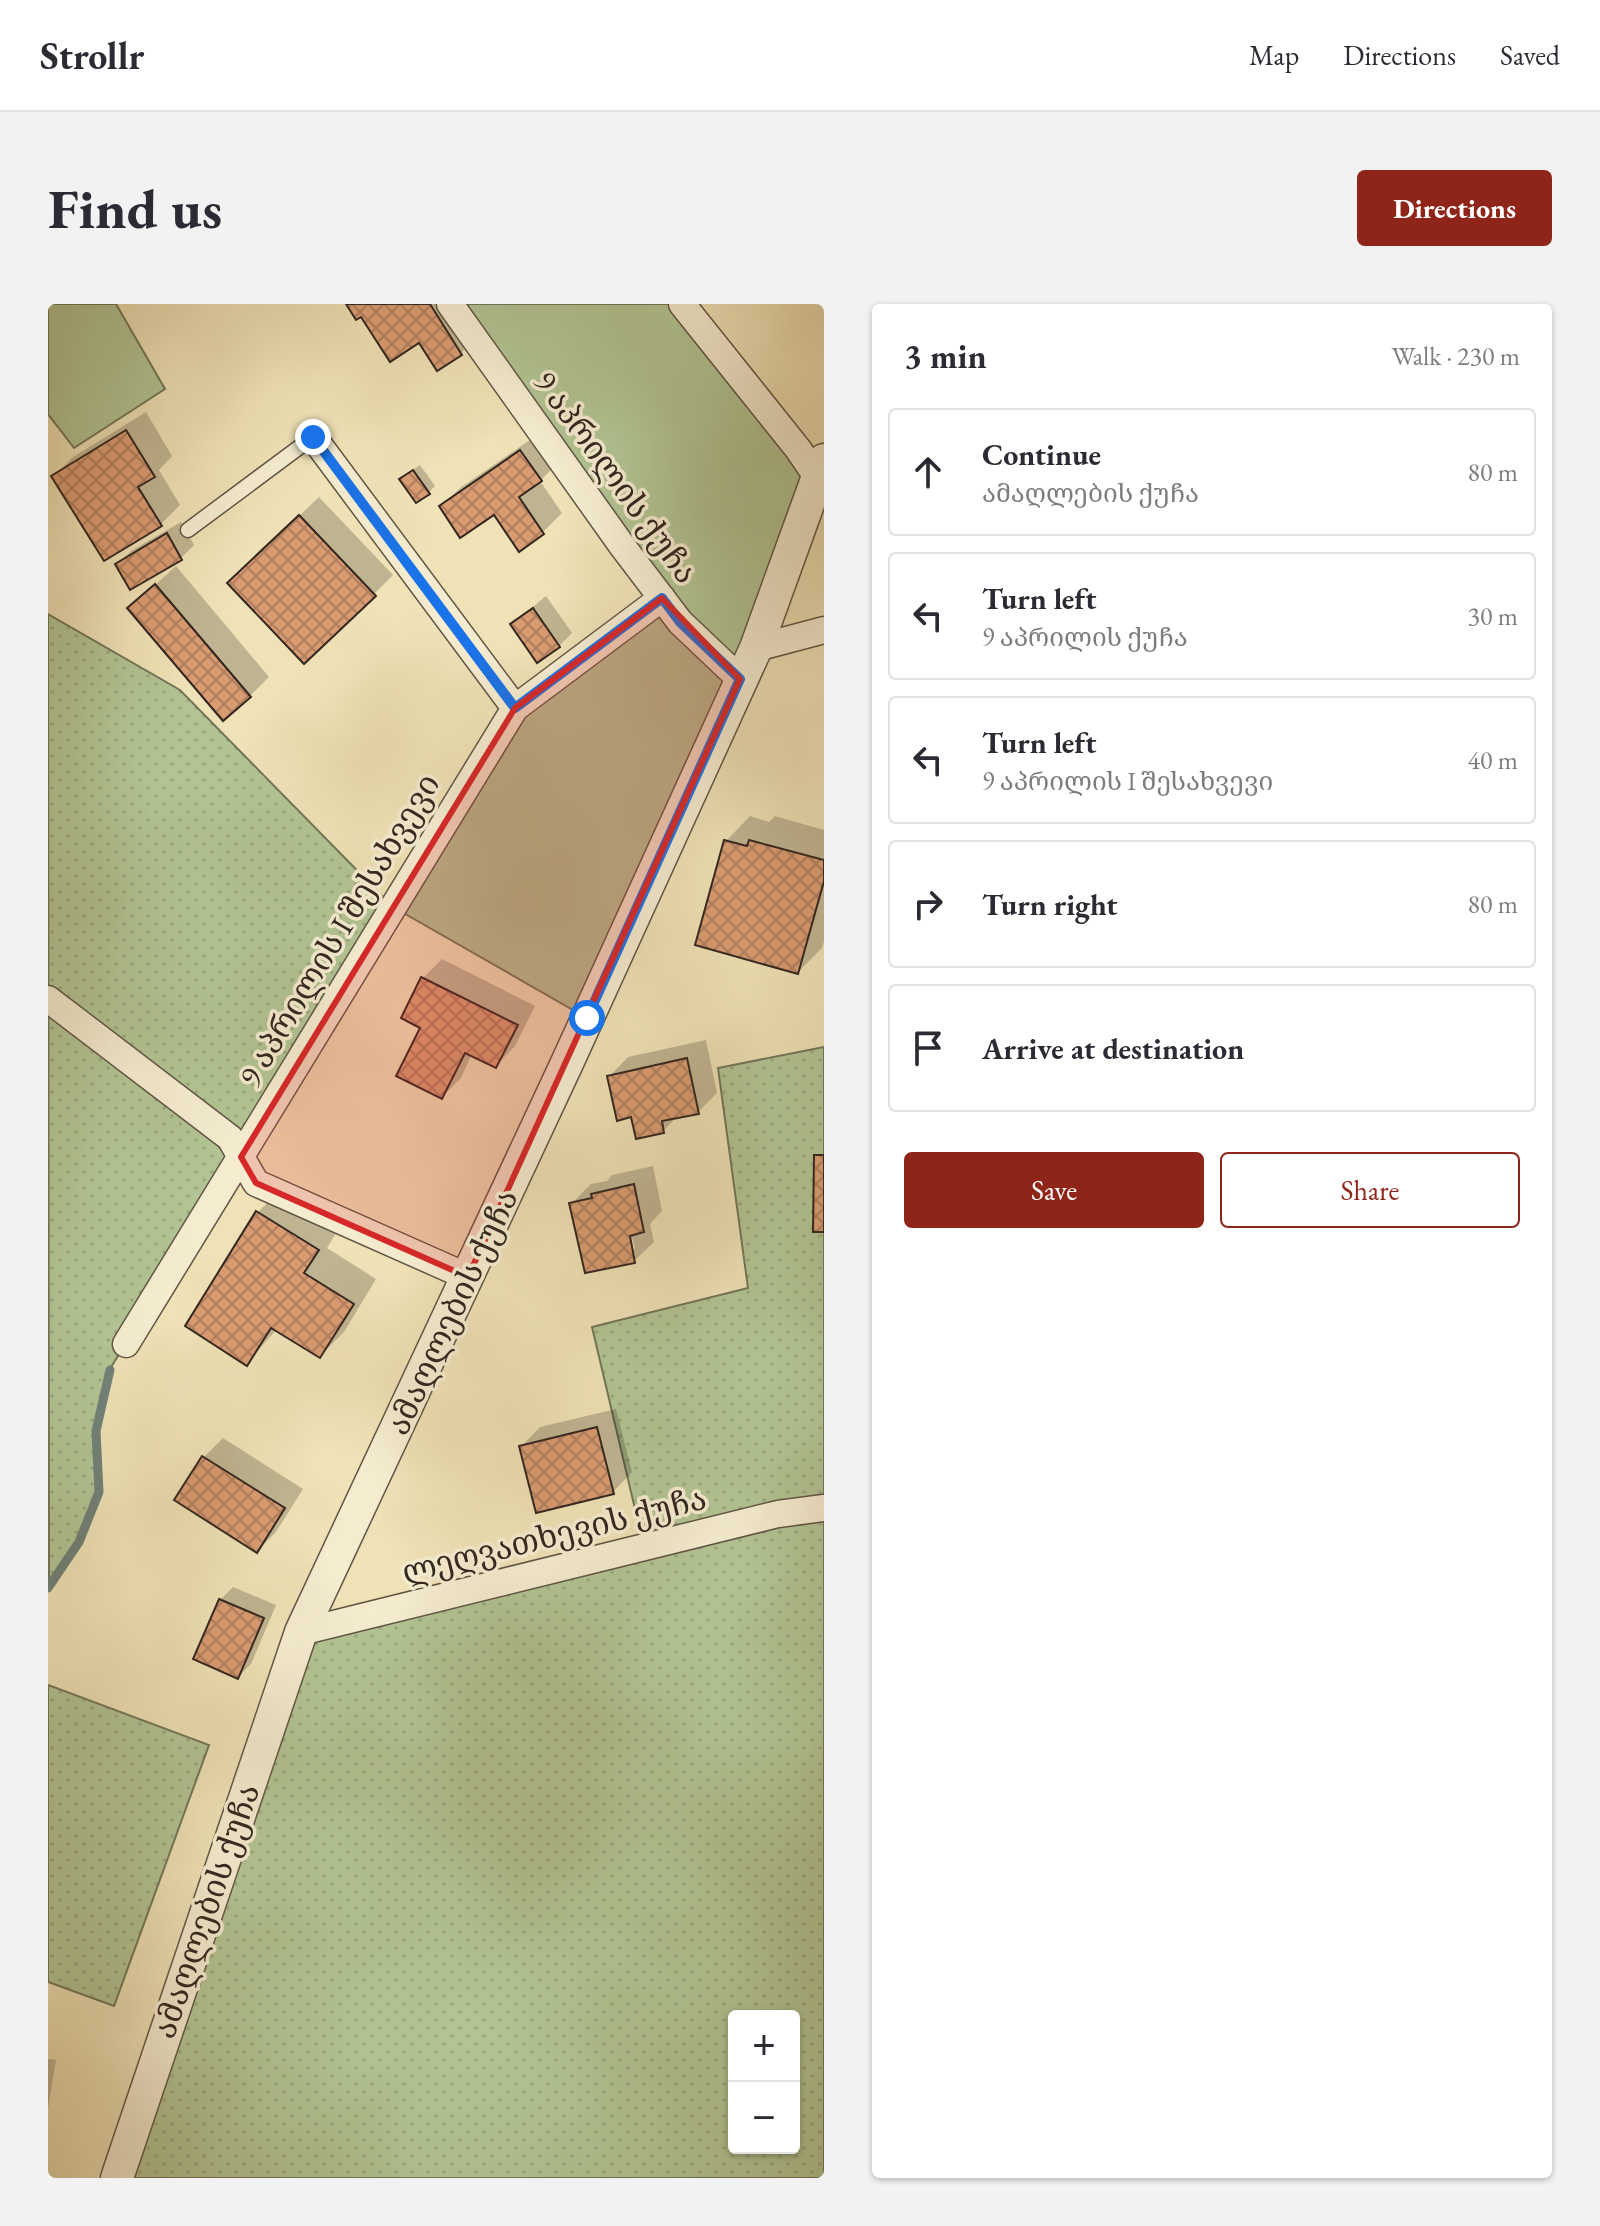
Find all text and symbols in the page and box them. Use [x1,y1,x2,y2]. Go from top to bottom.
text: Strollr [40,31,144,80]
text: Map [1249,37,1299,73]
text: Directions [1343,37,1456,73]
text: Saved [1500,37,1560,73]
button: Directions [1357,170,1552,246]
text: Find us [48,172,222,245]
text: 3 min [904,334,987,378]
text: Walk · 230 m [1392,339,1520,373]
street label: 9 აპრილის ქუჩა [525,362,707,592]
route end [295,419,331,455]
text: Continue [982,435,1101,474]
icon: ahead [906,450,950,494]
text: 80 m [1468,455,1518,489]
text: ამაღლების ქუჩა [982,476,1199,510]
text: Turn left [982,579,1096,618]
icon: left [906,594,950,638]
text: 30 m [1468,599,1518,633]
text: 9 აპრილის ქუჩა [982,620,1188,654]
text: Turn left [982,723,1096,762]
icon: left [906,738,950,782]
text: 40 m [1468,743,1518,777]
text: 9 აპრილის I შესახვევი [982,764,1273,798]
street label: 9 აპრილის I შესახვევი [229,766,449,1094]
icon: right [906,882,950,926]
text: Turn right [982,885,1118,924]
text: 80 m [1468,887,1518,921]
route start [569,1000,605,1036]
icon: arrive [906,1026,950,1070]
text: Arrive at destination [982,1029,1244,1068]
button: Save [904,1152,1204,1228]
button: Share [1220,1152,1520,1228]
street label: ამაღლების ქუჩა [377,1182,527,1442]
street label: ლეღვათხევის ქუჩა [398,1477,710,1593]
street label: ამაღლების ქუჩა [143,1778,269,2044]
map controls [728,2010,800,2154]
button: + [728,2010,800,2082]
button: − [728,2082,800,2154]

